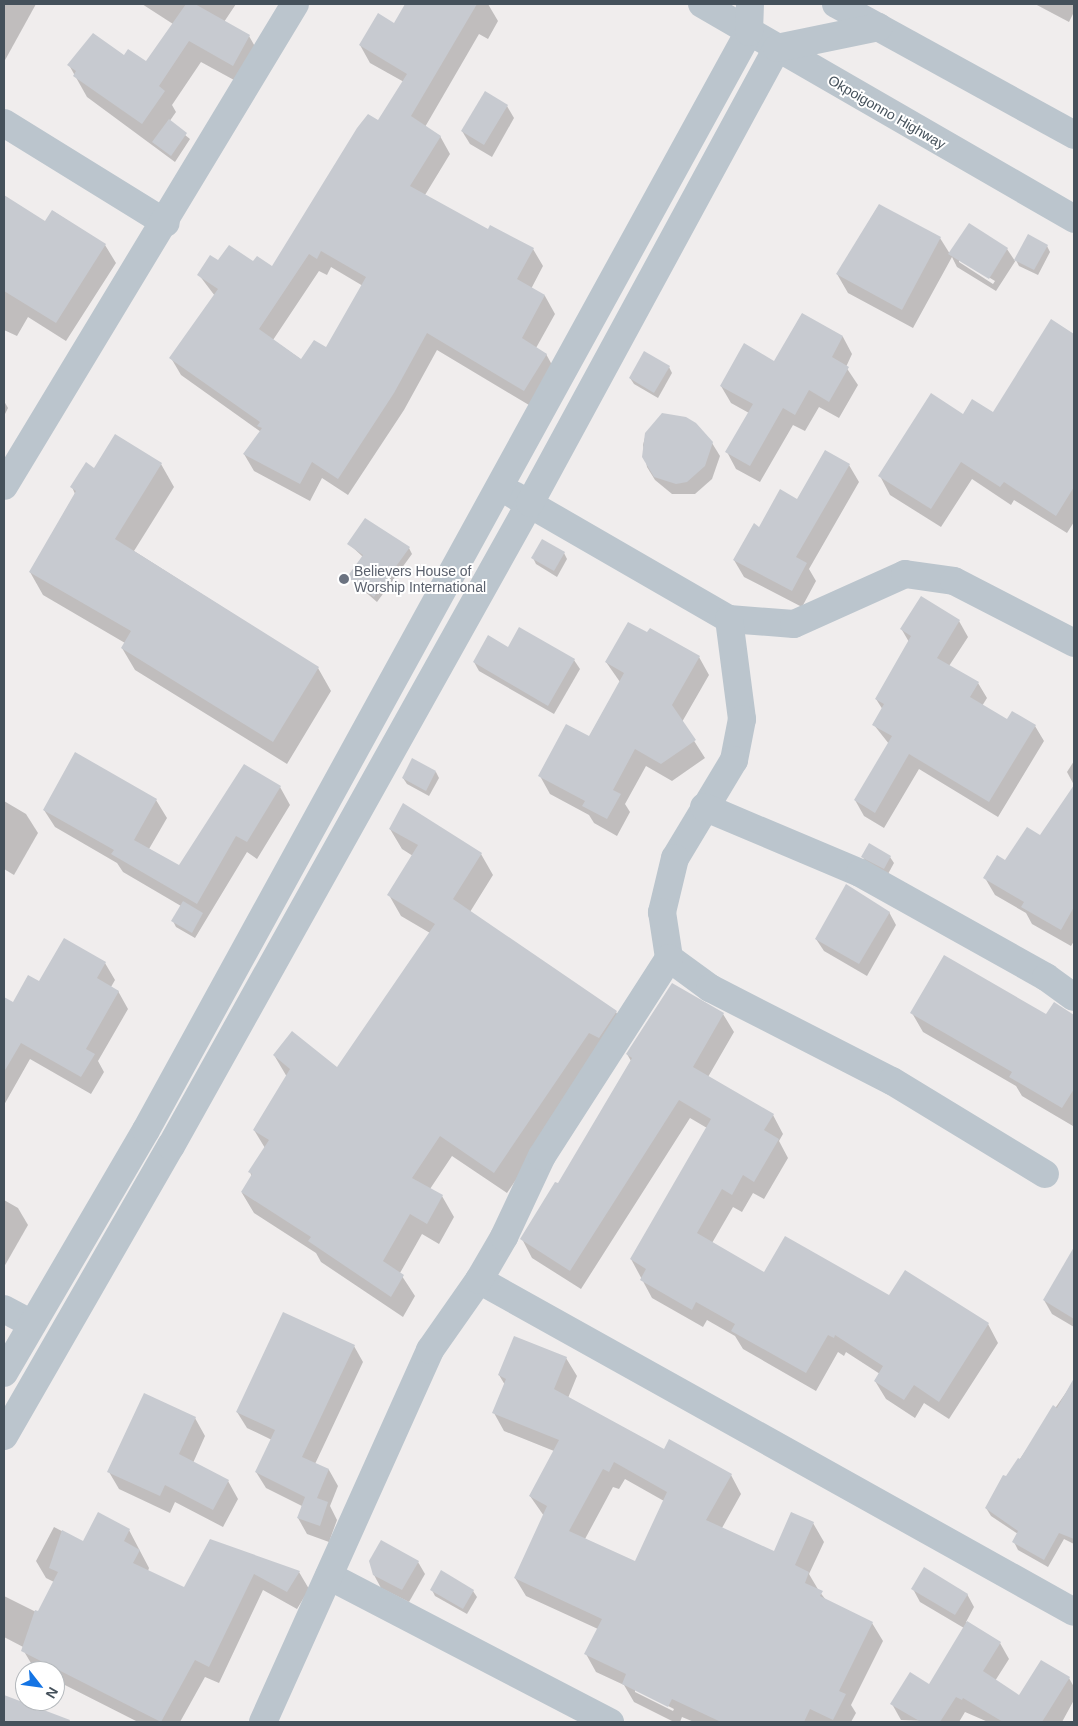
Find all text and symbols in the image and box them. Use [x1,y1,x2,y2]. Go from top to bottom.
street label: Okpoigonno Highway [825,71,949,153]
place label: Believers House of Worship International [354,563,486,596]
marker: Believers House of Worship International [338,573,350,585]
north arrow [15,1661,65,1711]
text: N [43,1685,62,1701]

